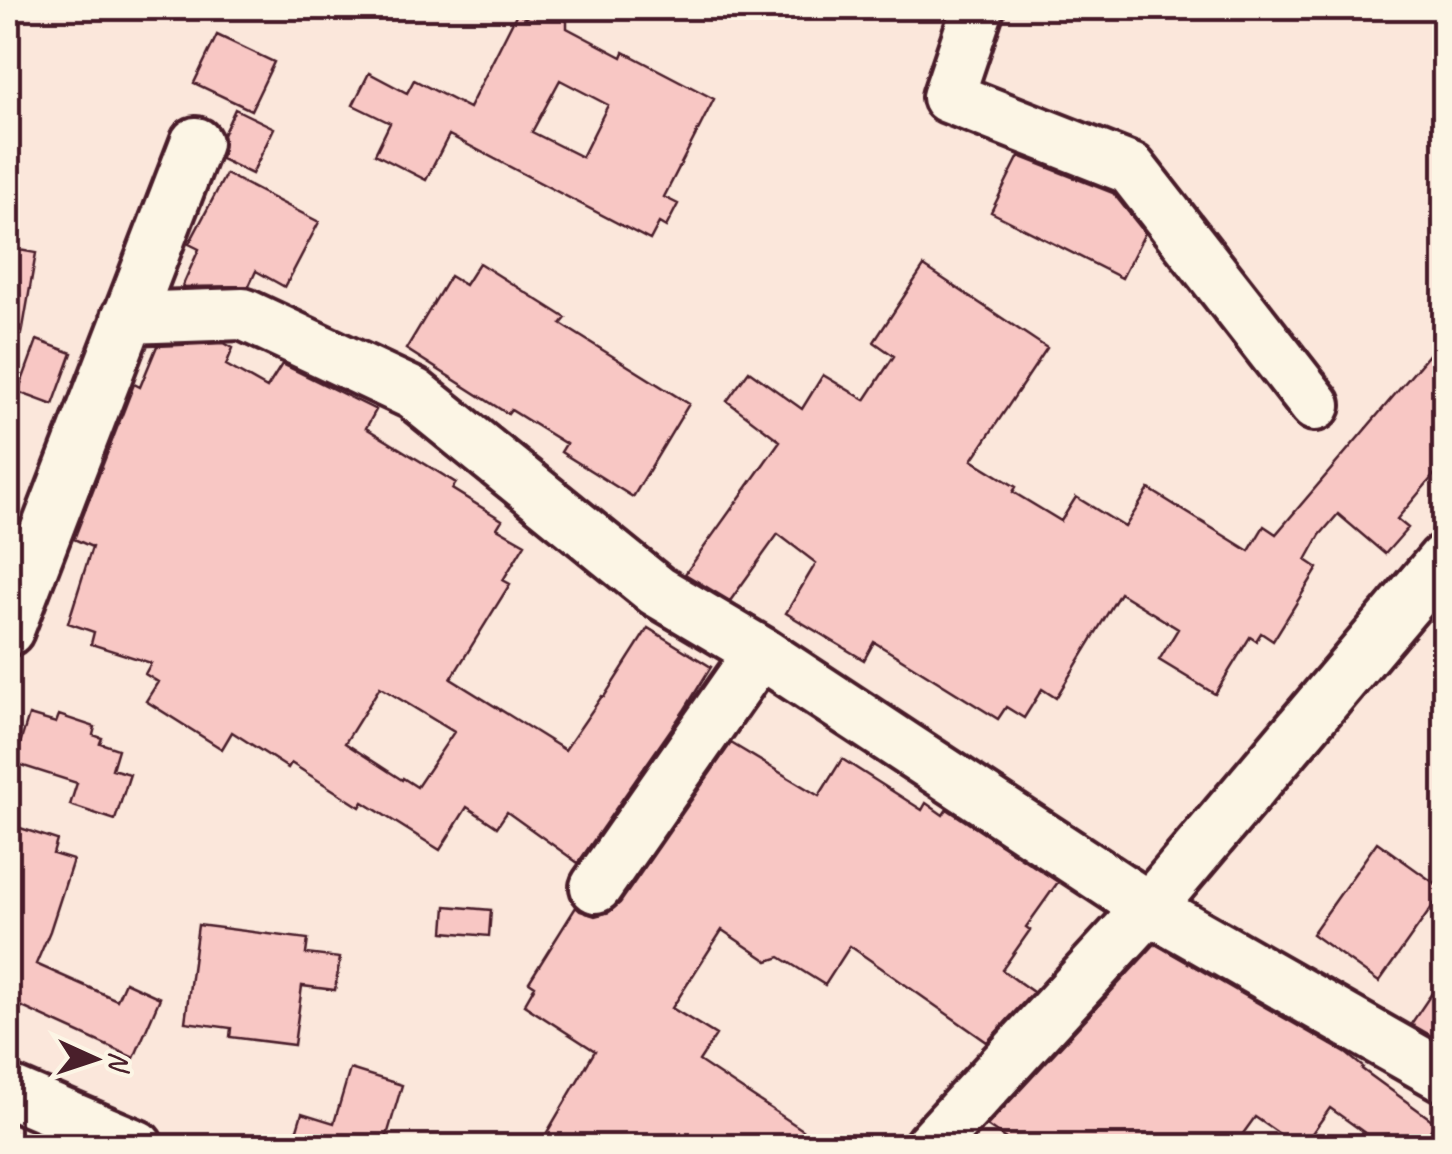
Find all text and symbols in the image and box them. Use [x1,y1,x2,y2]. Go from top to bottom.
north arrow [45,1009,145,1109]
text: N [101,1051,137,1075]

